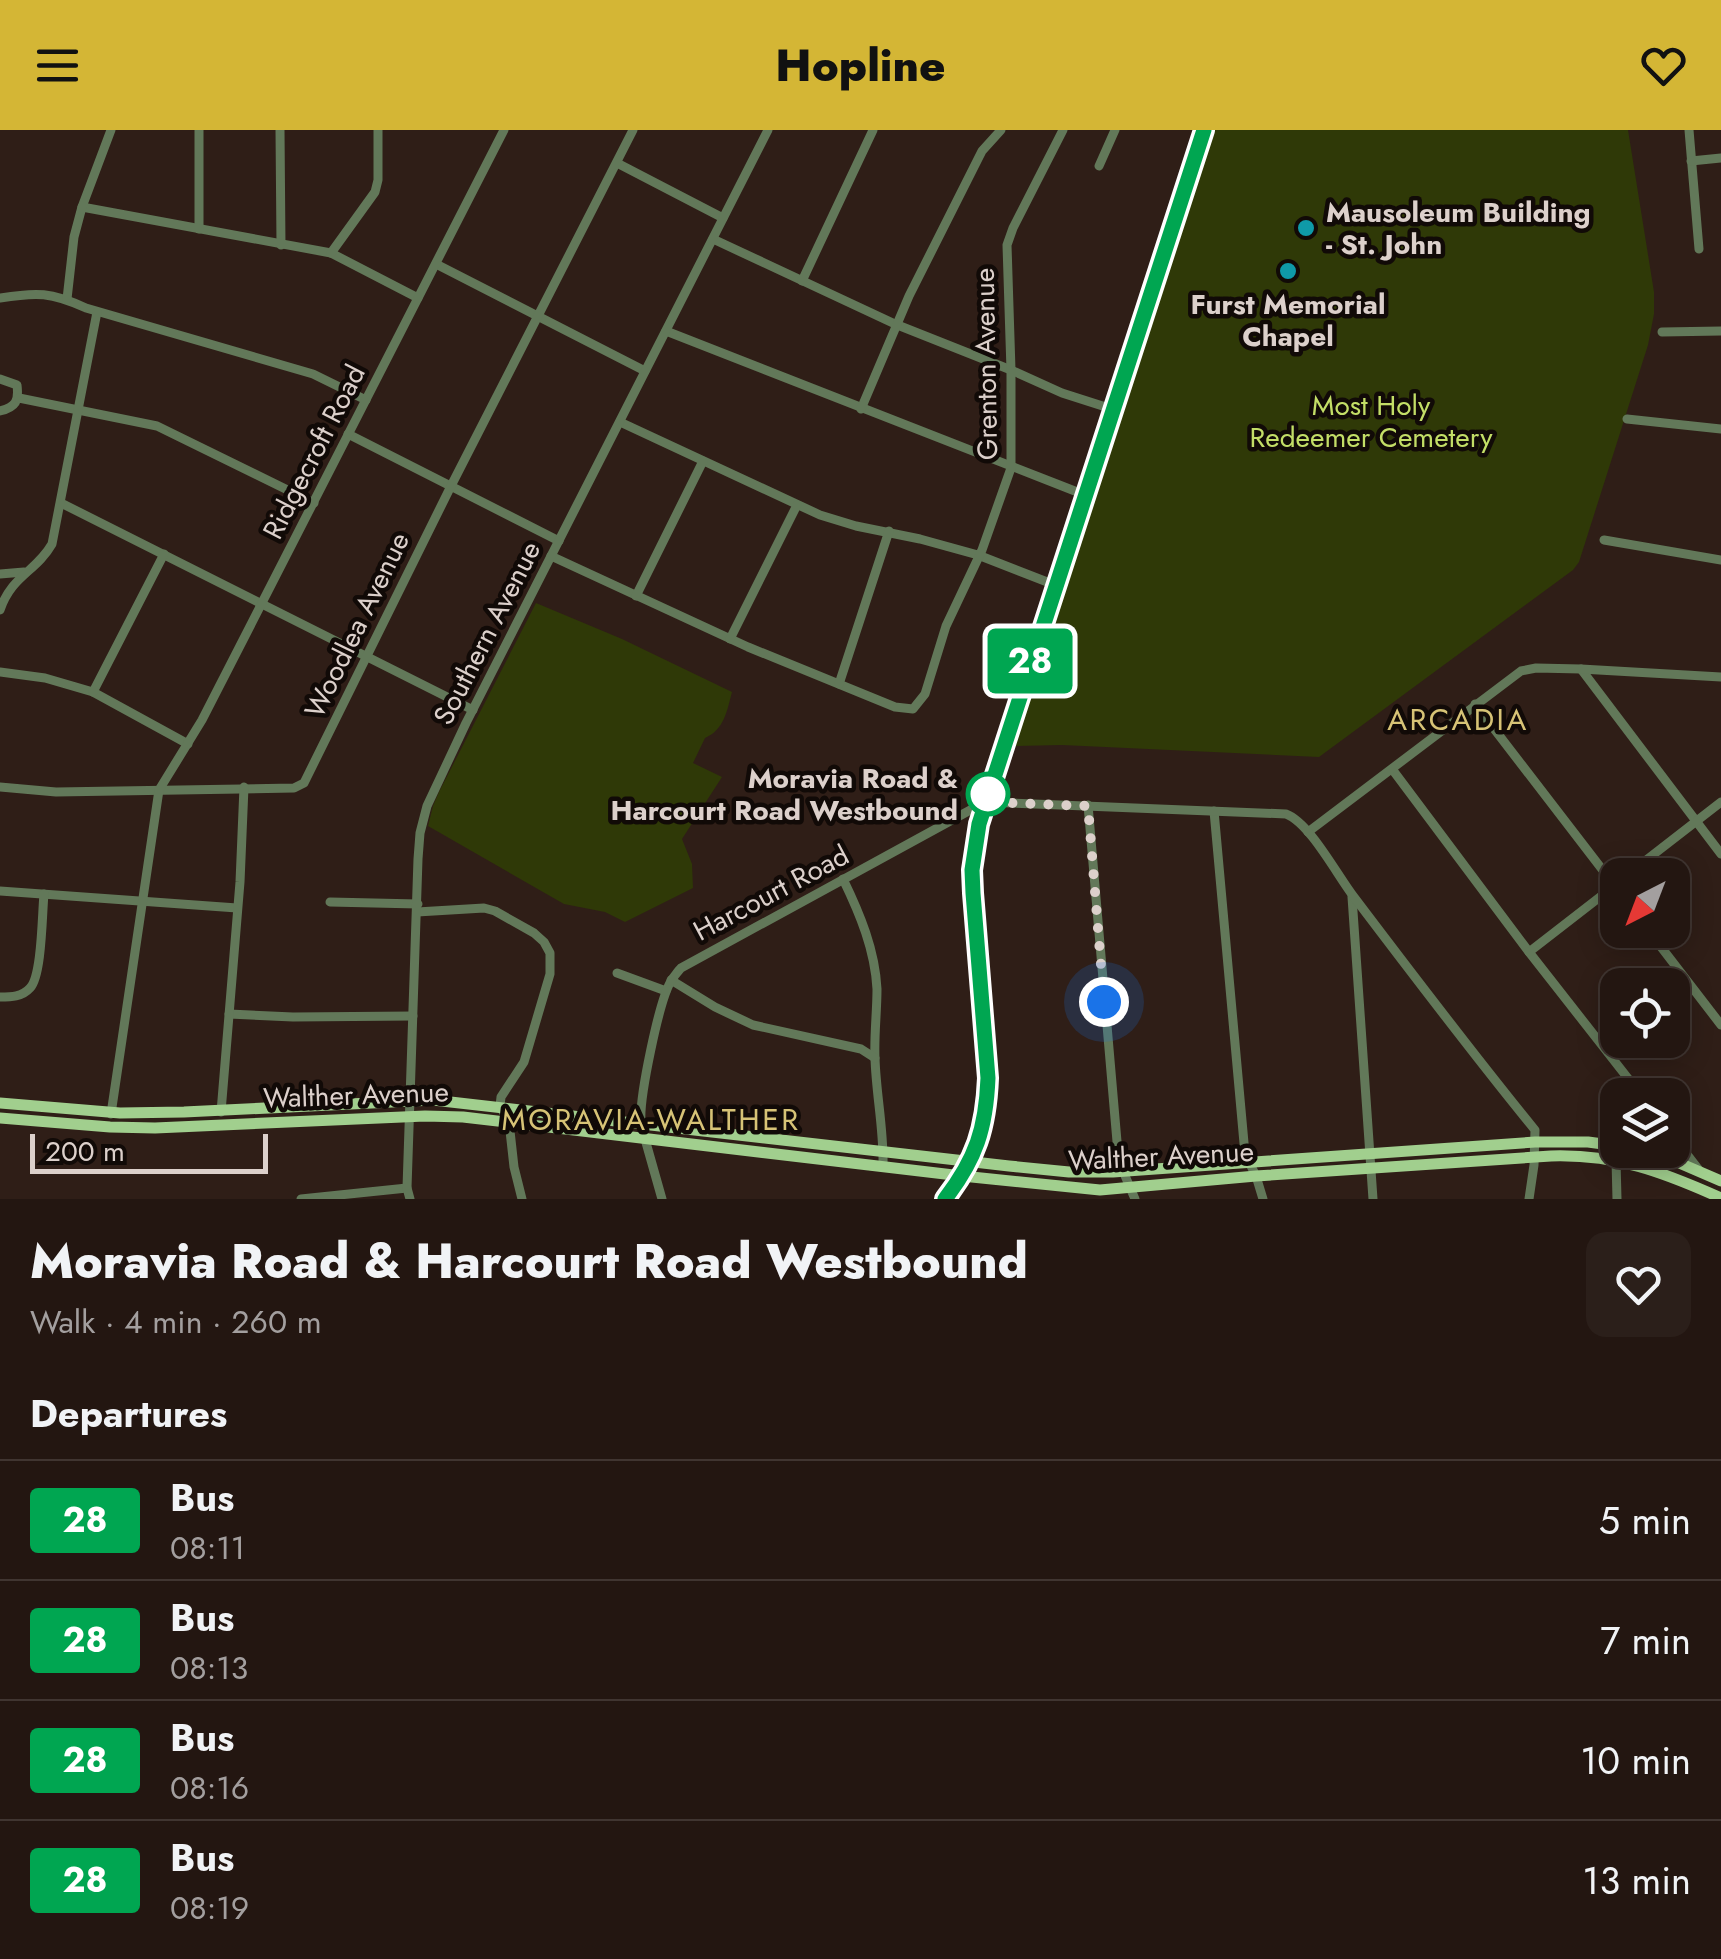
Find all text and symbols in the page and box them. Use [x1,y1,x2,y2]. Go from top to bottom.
text: Hopline [775,33,946,98]
icon: menu [30,38,85,93]
icon: heart [1636,38,1691,93]
place label: Mausoleum Building - St. John [1326,192,1591,265]
marker: Mausoleum Building - St. John [1295,217,1317,239]
marker: Furst Memorial Chapel [1277,260,1299,282]
street label: Grenton Avenue [964,267,1008,461]
place label: Furst Memorial Chapel [1191,284,1385,357]
street label: Ridgecroft Road [252,358,376,546]
park label: Most Holy Redeemer Cemetery [1250,385,1493,458]
street label: Woodlea Avenue [294,525,420,725]
street label: Southern Avenue [423,534,551,732]
line badge: 28 [985,628,1075,694]
text: 28 [1008,636,1052,686]
district label: ARCADIA [1387,698,1529,741]
place label: Moravia Road & Harcourt Road Westbound [611,758,958,831]
marker: Moravia Road & Harcourt Road Westbound [967,773,1009,815]
street label: Harcourt Road [686,835,856,951]
north arrow [1600,858,1690,948]
map controls [1600,858,1690,1168]
button: locate [1600,968,1690,1058]
your location [1079,977,1129,1027]
street label: Walther Avenue [262,1071,450,1119]
button: layers [1600,1078,1690,1168]
district label: MORAVIA-WALTHER [502,1098,800,1141]
scale bar [30,1129,268,1174]
text: 200 m [45,1131,125,1172]
street label: Walther Avenue [1067,1131,1255,1181]
text: Moravia Road & Harcourt Road Westbound [30,1227,1028,1296]
button: heart [1586,1232,1691,1337]
text: Walk · 4 min · 260 m [30,1299,322,1345]
text: Departures [30,1386,227,1441]
text: Bus [170,1470,234,1525]
text: 5 min [1599,1493,1691,1548]
text: 28 [63,1495,107,1545]
text: 08:11 [170,1525,245,1571]
text: Bus [170,1590,234,1645]
text: 7 min [1600,1613,1691,1668]
text: 28 [63,1615,107,1665]
text: 08:13 [170,1645,248,1691]
text: Bus [170,1710,234,1765]
text: 10 min [1580,1733,1691,1788]
text: 28 [63,1735,107,1785]
text: 08:16 [170,1765,249,1811]
text: Bus [170,1830,234,1885]
text: 13 min [1582,1853,1691,1908]
text: 28 [63,1855,107,1905]
text: 08:19 [170,1885,249,1931]

